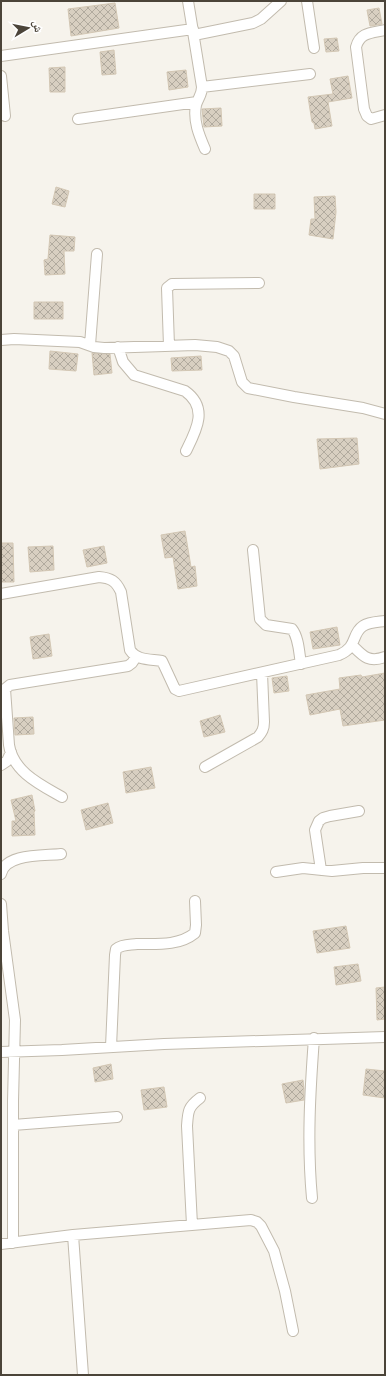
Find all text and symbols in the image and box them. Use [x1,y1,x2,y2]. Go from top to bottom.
north arrow [8,8,48,48]
text: ش [29,19,45,34]

